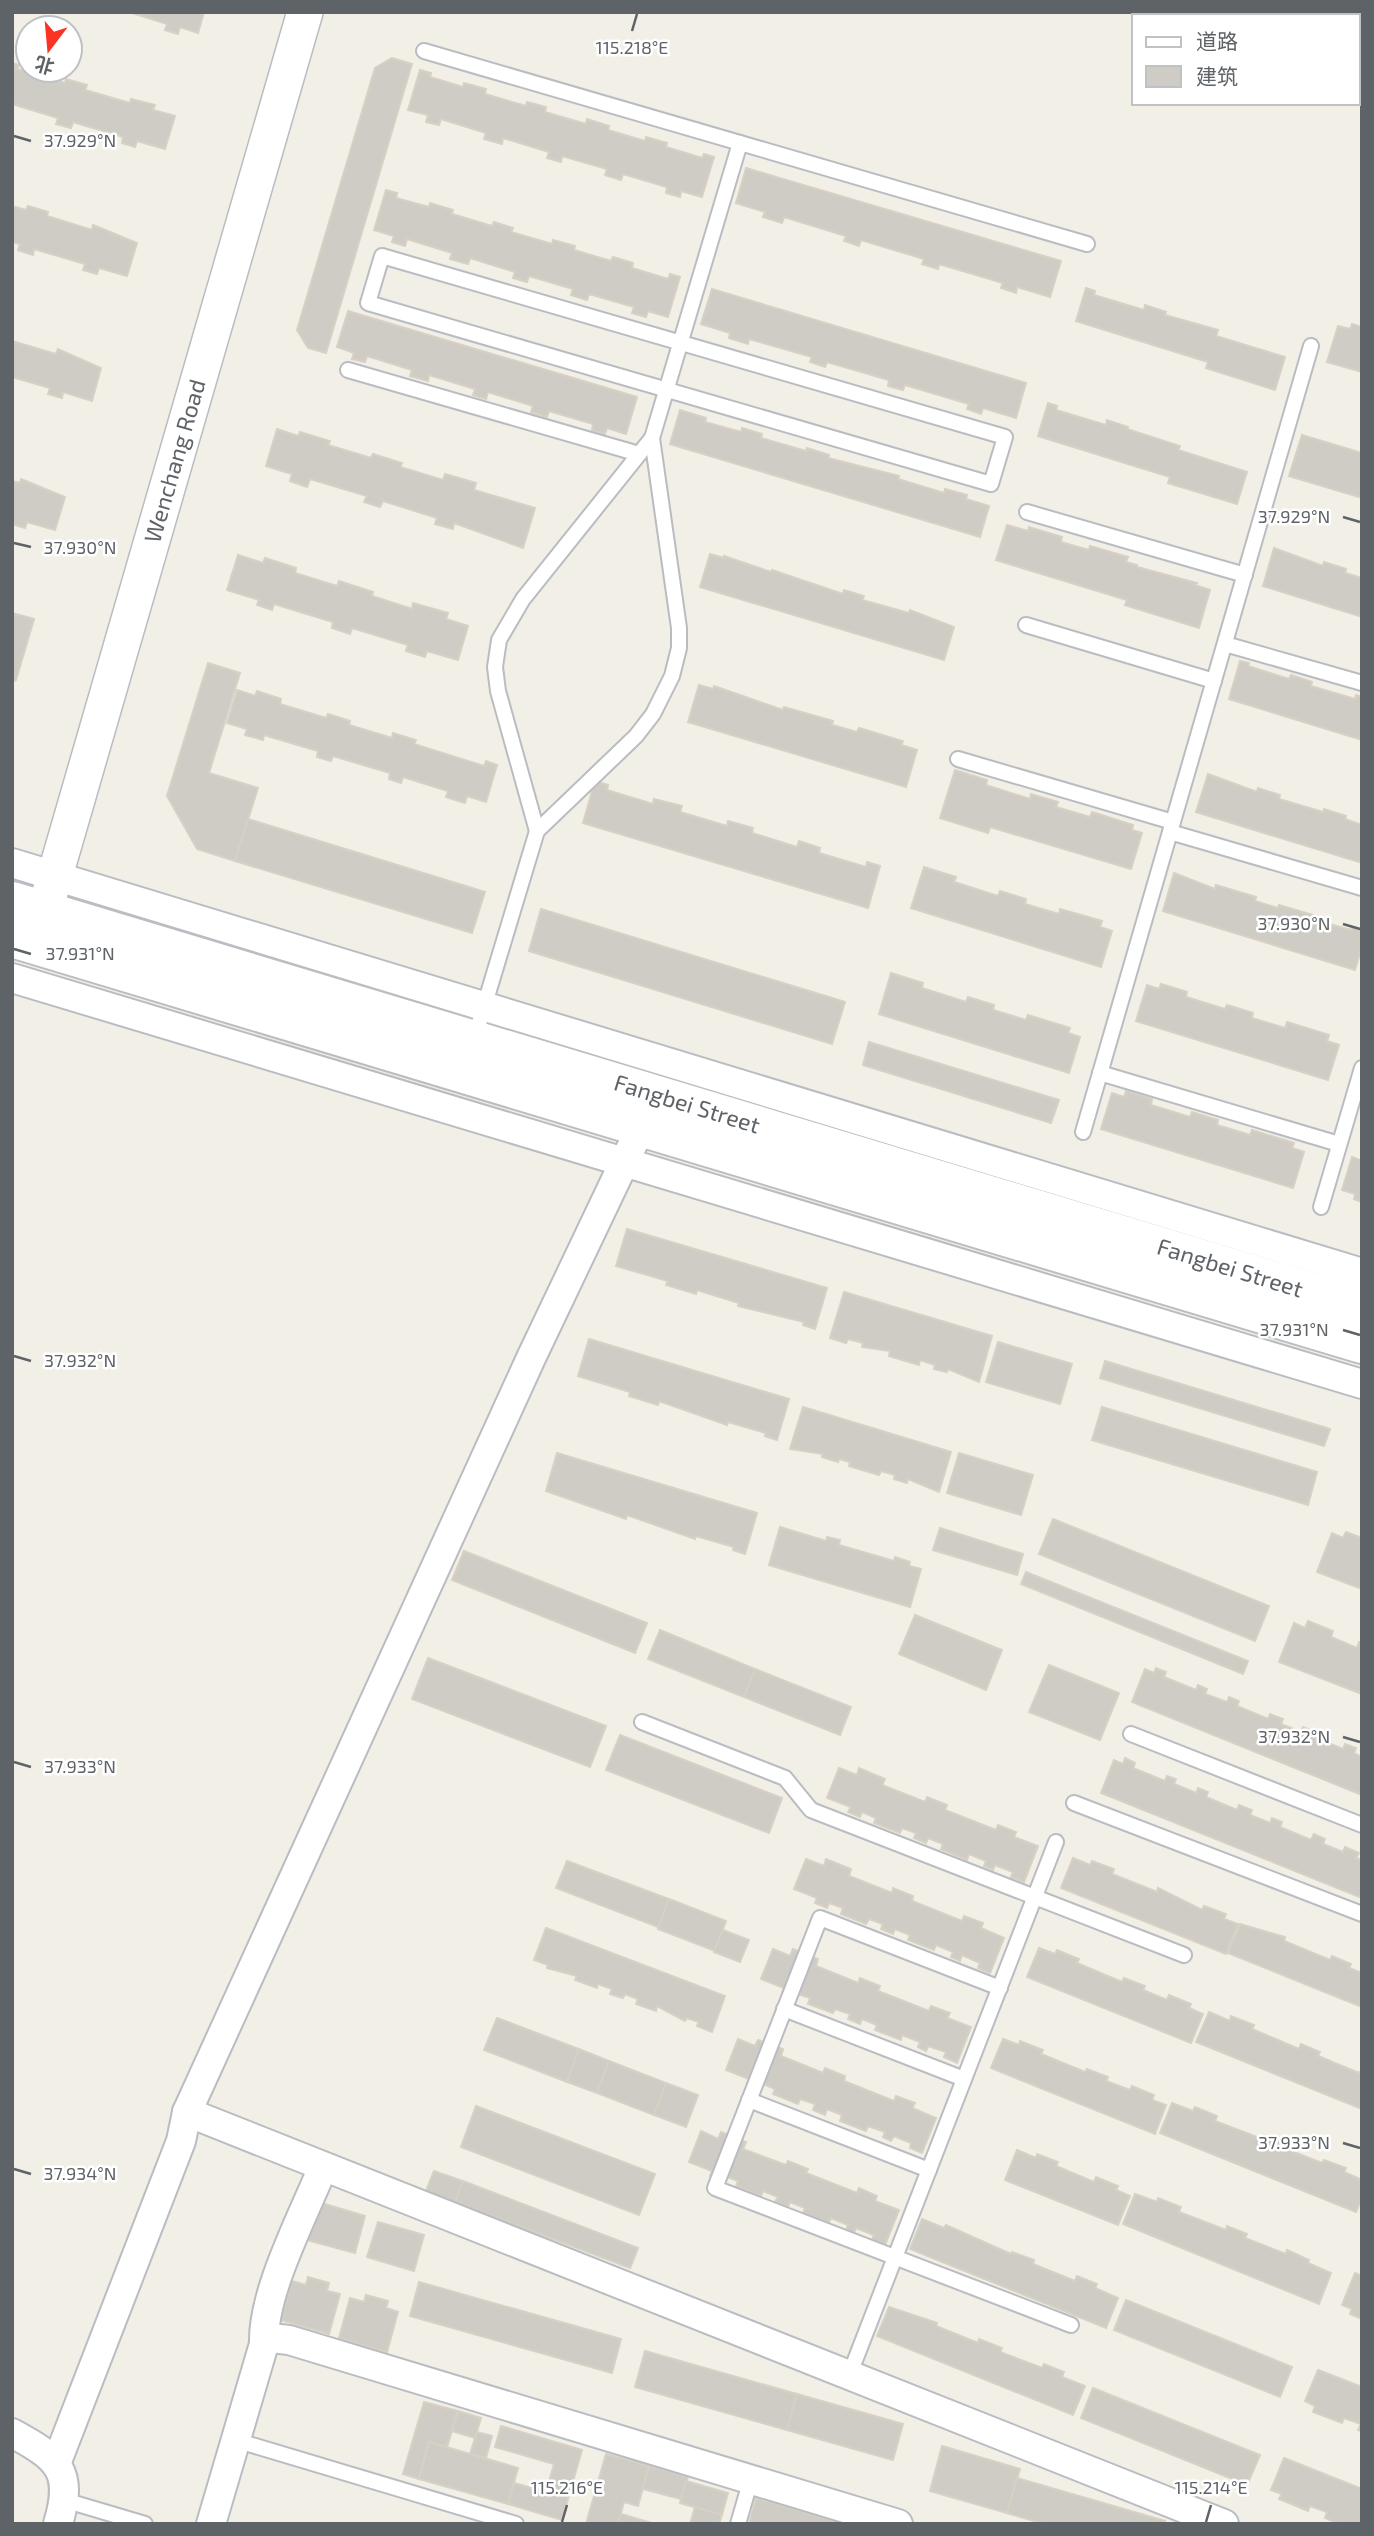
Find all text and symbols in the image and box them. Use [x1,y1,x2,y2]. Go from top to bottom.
north arrow [14,14,84,84]
legend [1132,14,1360,105]
text: 道路 [1196,28,1238,53]
text: 115.218°E [596,36,668,58]
text: 北 [32,52,56,79]
text: 建筑 [1196,63,1238,88]
text: 37.929°N [44,129,116,151]
street label: Wenchang Road [137,376,211,546]
text: 37.929°N [1258,505,1330,527]
text: 37.930°N [44,536,116,558]
text: 37.930°N [1258,912,1330,934]
text: 37.931°N [45,942,115,964]
street label: Fangbei Street [611,1068,764,1139]
street label: Fangbei Street [1154,1232,1307,1303]
text: 37.931°N [1259,1318,1329,1340]
text: 37.932°N [44,1349,116,1371]
text: 37.932°N [1258,1725,1330,1747]
text: 37.933°N [44,1755,116,1777]
text: 37.933°N [1258,2131,1330,2153]
text: 37.934°N [43,2162,117,2184]
text: 115.216°E [531,2476,603,2498]
text: 115.214°E [1174,2476,1248,2498]

